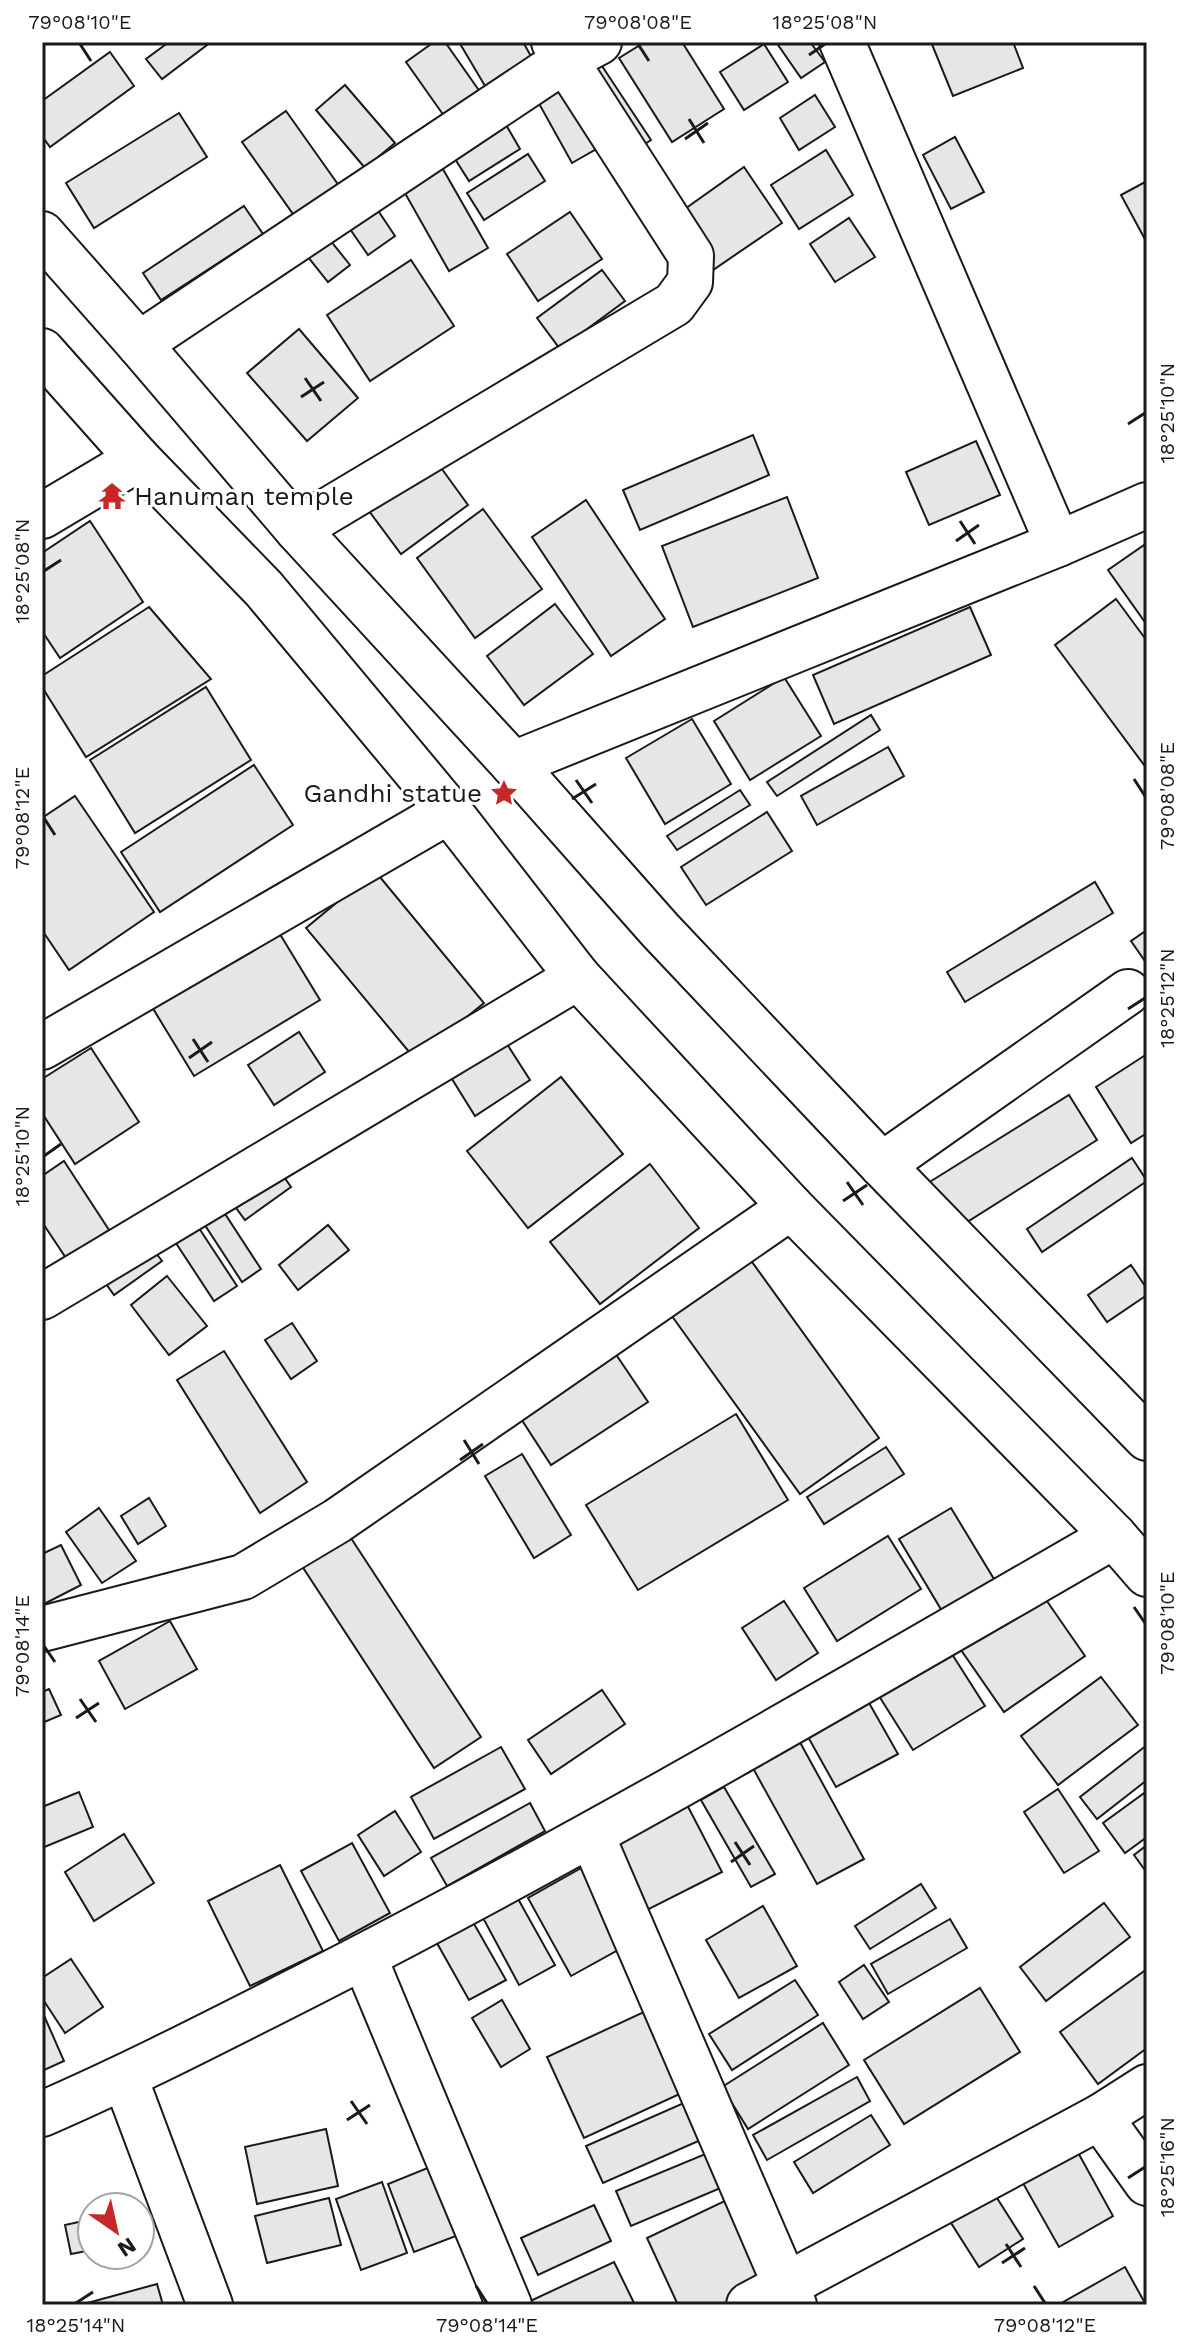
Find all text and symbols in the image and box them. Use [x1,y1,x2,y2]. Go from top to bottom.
text: 79°08'10"E [28,10,132,34]
text: 79°08'08"E [584,10,692,34]
text: 18°25'08"N [773,10,877,34]
text: 18°25'10"N [1155,363,1179,463]
temple icon: Hanuman temple [97,481,127,511]
place label: Hanuman temple [134,481,354,511]
text: 18°25'08"N [10,519,34,623]
text: 79°08'08"E [1155,742,1179,850]
text: 79°08'12"E [10,767,34,869]
place label: Gandhi statue [303,778,482,808]
place icon: Gandhi statue [489,778,519,808]
text: 18°25'12"N [1155,948,1179,1048]
text: 18°25'10"N [10,1106,34,1206]
text: 79°08'10"E [1155,1571,1179,1675]
text: 79°08'14"E [10,1595,34,1697]
text: 18°25'16"N [1155,2117,1179,2217]
north arrow [76,2191,156,2271]
text: N [113,2232,141,2262]
text: 18°25'14"N [26,2313,126,2337]
text: 79°08'14"E [436,2313,538,2337]
text: 79°08'12"E [994,2313,1096,2337]

